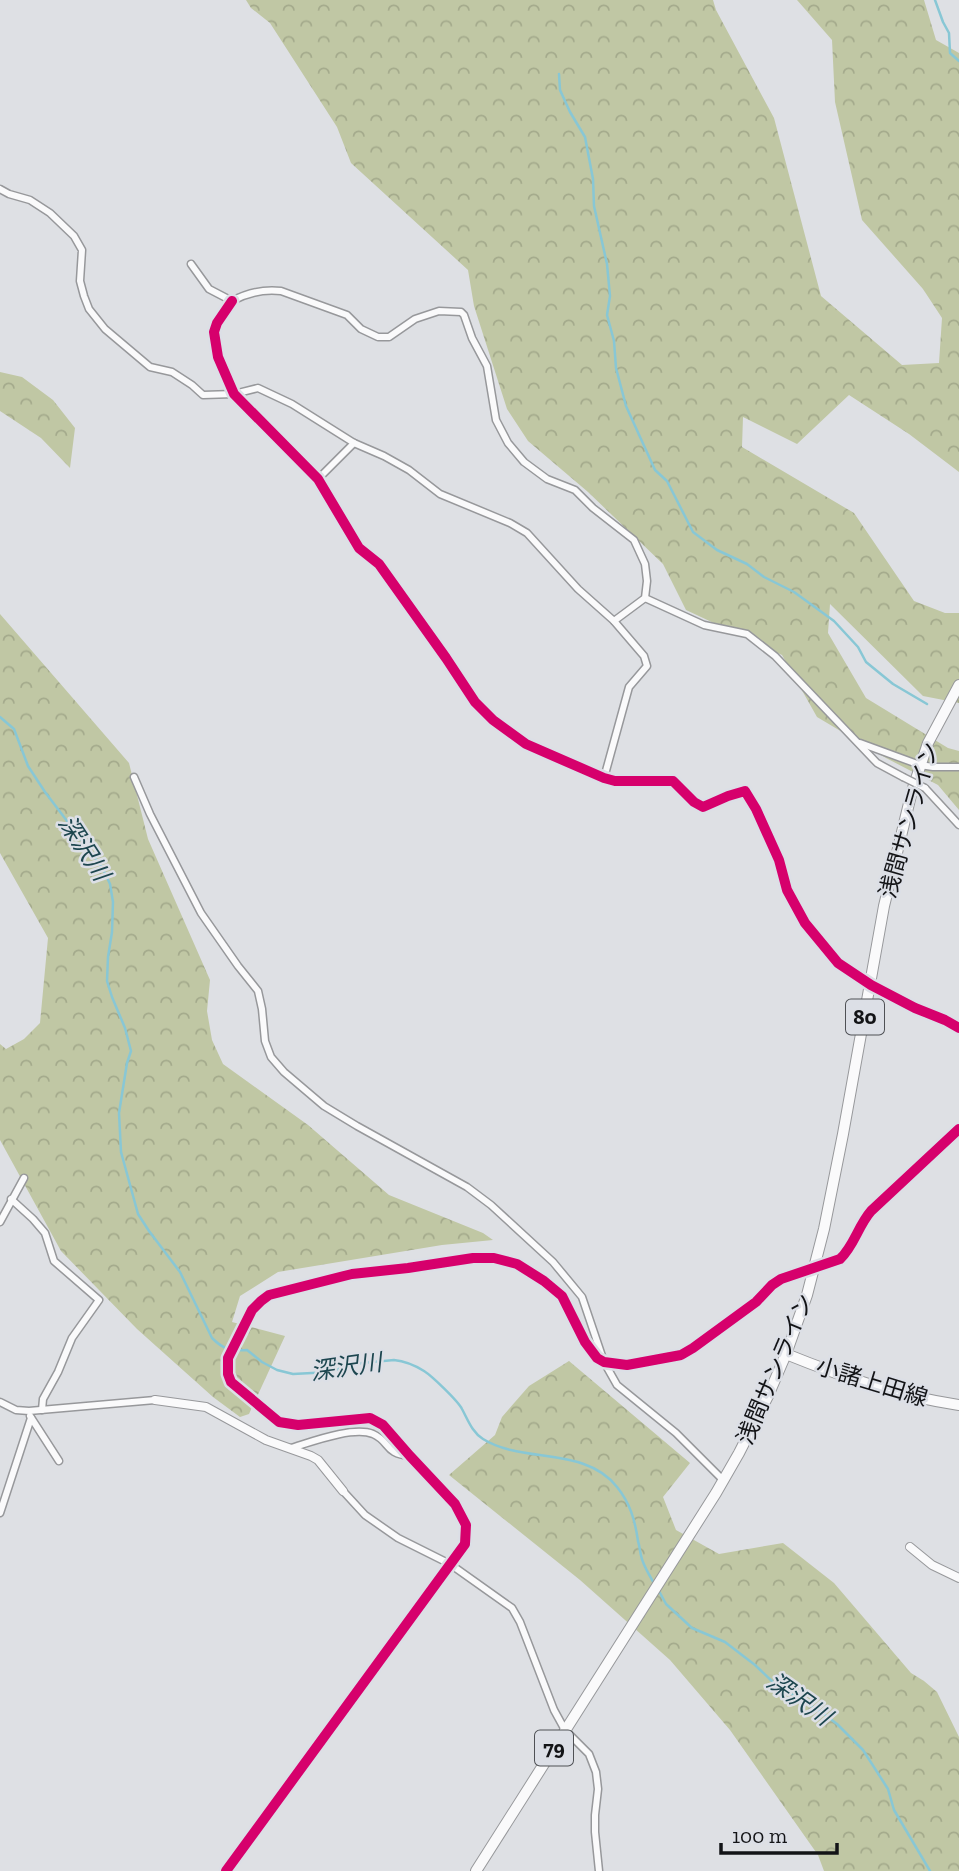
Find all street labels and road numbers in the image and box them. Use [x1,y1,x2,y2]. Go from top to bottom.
street label: 浅間サンライン [873,739,945,901]
road number: 80 [846,1000,884,1034]
street label: 浅間サンライン [731,1289,819,1449]
street label: 小諸上田線 [813,1352,931,1412]
road number: 79 [535,1730,573,1766]

